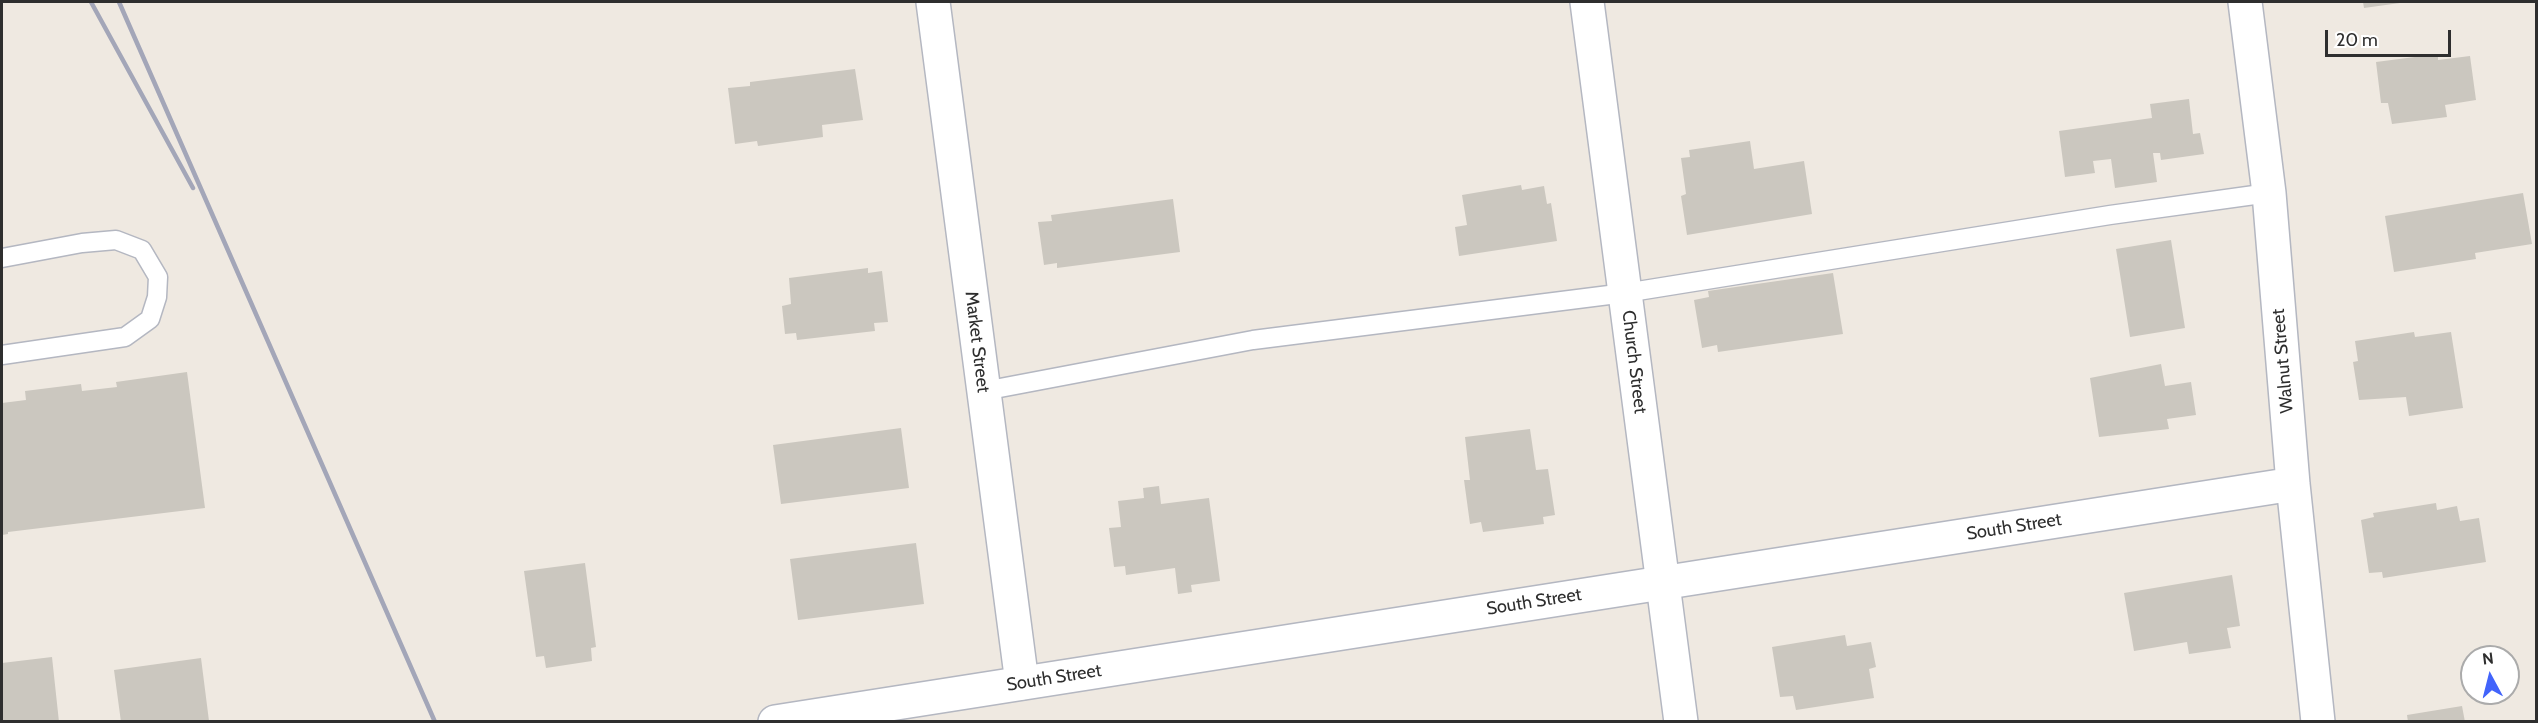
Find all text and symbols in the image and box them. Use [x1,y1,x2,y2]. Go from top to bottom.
scale bar [2328,18,2454,56]
text: 20 m [2336,29,2378,51]
street label: Market Street [960,290,994,394]
street label: Walnut Street [2268,308,2298,414]
street label: Church Street [1617,309,1651,415]
street label: South Street [1965,509,2063,545]
street label: South Street [1485,584,1583,620]
north arrow [2460,645,2520,705]
text: N [2481,649,2495,669]
street label: South Street [1005,660,1103,696]

